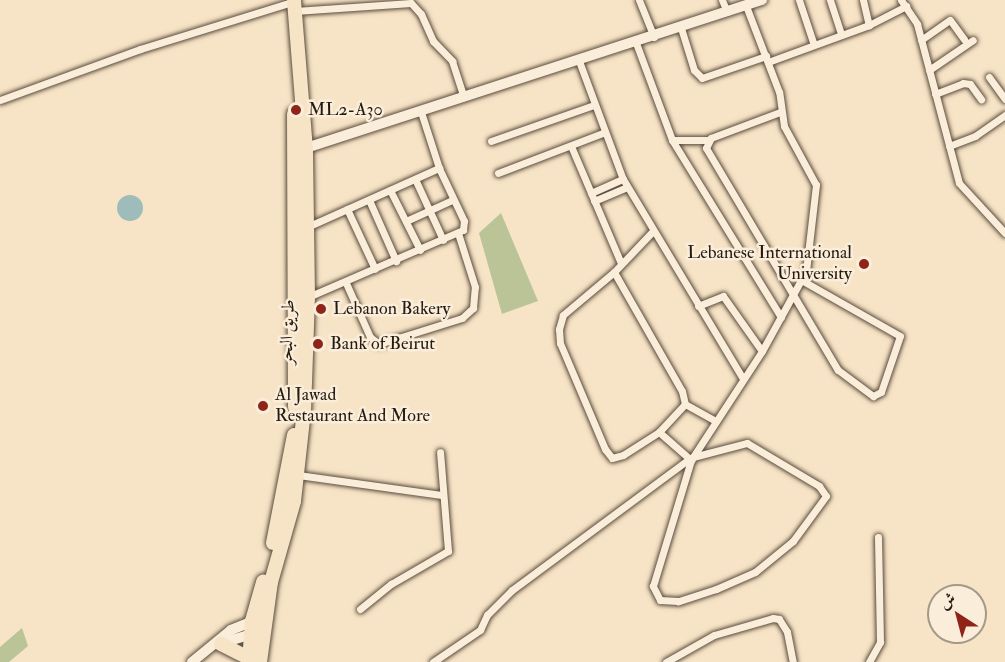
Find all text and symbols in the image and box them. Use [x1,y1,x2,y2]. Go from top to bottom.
place label: ML2-A30 [308,99,383,121]
marker: ML2-A30 [289,103,303,117]
place label: Lebanese International University [687,243,852,286]
marker: Lebanese International University [857,257,871,271]
place label: Lebanon Bakery [333,298,450,320]
street label: طريق البحر [276,299,300,365]
marker: Lebanon Bakery [314,302,328,316]
place label: Bank of Beirut [330,333,435,355]
marker: Bank of Beirut [311,337,325,351]
place label: Al Jawad Restaurant And More [275,385,430,428]
marker: Al Jawad Restaurant And More [256,399,270,413]
north arrow [927,584,987,644]
text: ش [935,588,960,614]

